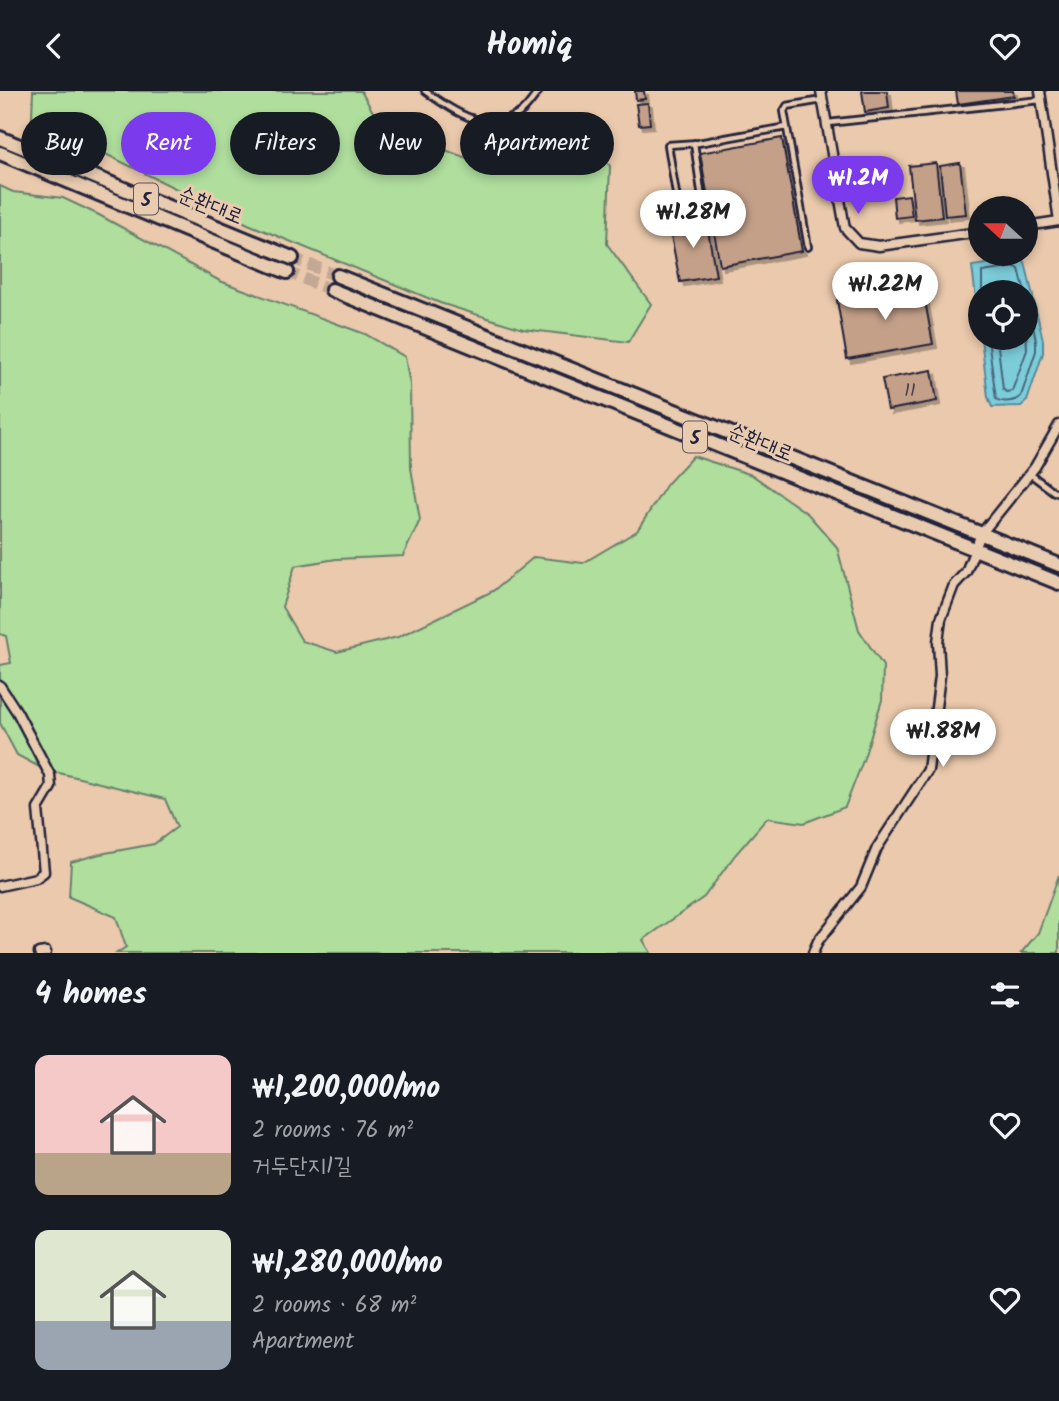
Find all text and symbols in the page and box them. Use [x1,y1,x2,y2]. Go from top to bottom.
text: Homiq [486,20,573,71]
icon: back [35,27,73,65]
icon: heart [986,27,1024,65]
chip: Buy [21,112,107,175]
chip: Rent [121,112,216,175]
chip: Filters [230,112,340,175]
chip: New [354,112,446,175]
chip: Apartment [460,112,614,175]
pin: ₩1.2M [809,157,907,216]
text: ₩1.2M [828,161,888,197]
street label: 순환대로 [173,178,248,234]
road number: 5 [134,183,158,215]
pin: ₩1.28M [636,191,750,250]
text: ₩1.28M [656,195,730,231]
north arrow [968,196,1038,266]
map controls [968,196,1038,350]
pin: ₩1.22M [828,263,942,322]
text: ₩1.22M [848,267,922,303]
button: locate [968,280,1038,350]
house number: 11 [904,377,916,406]
street label: 순환대로 [723,415,798,471]
road number: 5 [683,421,707,453]
pin: ₩1.88M [886,709,1000,769]
text: ₩1.88M [906,714,980,750]
text: 4 homes [35,971,147,1019]
icon: filters [986,976,1024,1014]
text: ₩1,200,000/mo [252,1065,440,1113]
icon: home [91,1083,175,1167]
icon: heart [986,1106,1024,1144]
text: 2 rooms · 76 m² [252,1113,413,1149]
text: 거두단지1길 [252,1149,352,1185]
text: ₩1,280,000/mo [252,1240,443,1288]
icon: home [91,1258,175,1342]
icon: heart [986,1281,1024,1319]
text: 2 rooms · 68 m² [252,1288,416,1324]
text: Apartment [252,1324,354,1360]

